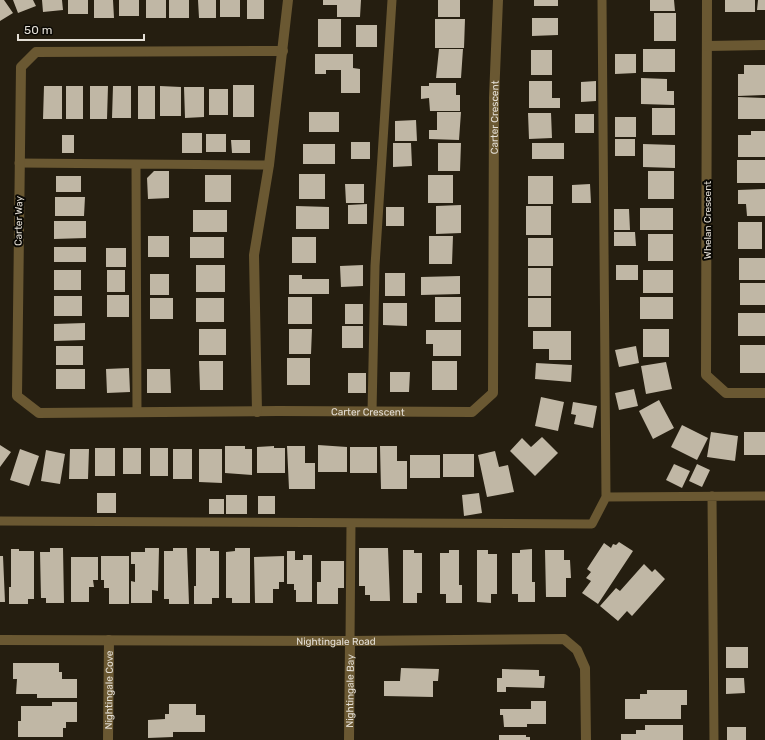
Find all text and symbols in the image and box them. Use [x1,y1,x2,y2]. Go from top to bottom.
scale bar [18,16,144,42]
text: 50 m [24,23,52,37]
street label: Carter Crescent [489,80,502,154]
street label: Whelan Crescent [702,181,714,259]
street label: Carter Way [13,195,25,246]
street label: Carter Crescent [331,406,405,419]
street label: Nightingale Road [296,636,376,648]
street label: Nightingale Cove [103,650,116,730]
street label: Nightingale Bay [344,654,357,728]

